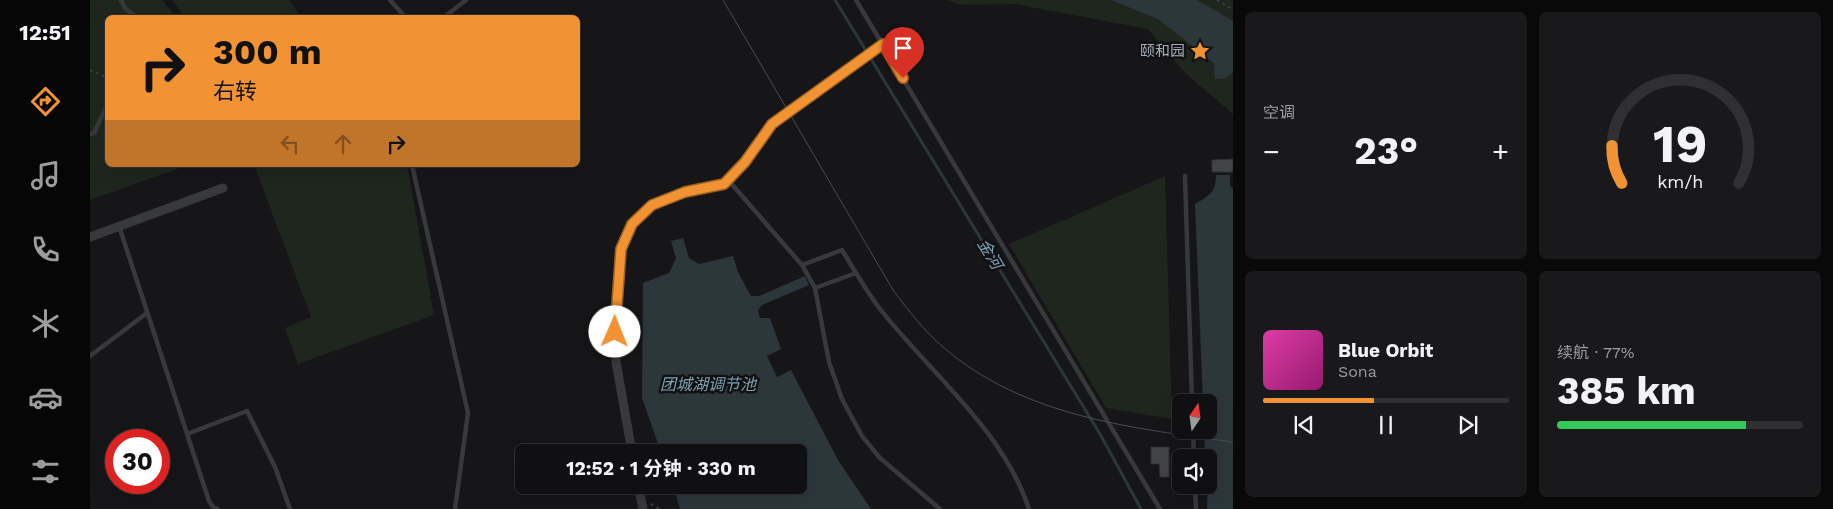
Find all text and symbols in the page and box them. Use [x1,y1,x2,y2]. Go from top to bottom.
text: 12:51 [19,20,71,45]
pin [882,27,924,78]
text: 300 m [213,31,322,73]
icon: arrive [889,34,917,62]
icon: right [130,35,195,100]
place icon: 颐和园 [1189,40,1211,62]
place label: 颐和园 [1140,42,1185,60]
text: 右转 [213,79,257,104]
icon: directions [28,84,63,119]
text: 空调 [1263,103,1295,122]
text: 19 [1653,114,1707,175]
text: 23° [1354,129,1418,173]
icon: left [276,130,304,158]
icon: ahead [329,130,357,158]
icon: right [382,130,410,158]
text: − [1263,135,1280,168]
text: + [1492,135,1509,168]
icon: music [28,158,63,193]
text: km/h [1657,171,1703,192]
icon: phone [28,232,63,267]
water label: 金河 [974,235,1008,275]
position arrow [588,305,640,357]
icon: climate [28,306,63,341]
text: Blue Orbit [1338,339,1433,362]
text: 续航 · 77% [1557,343,1635,362]
text: Sona [1338,362,1377,381]
text: 385 km [1557,369,1696,413]
water label: 团城湖调节池 [660,375,758,394]
icon: car [28,380,63,415]
north arrow [1172,394,1218,439]
map controls [1172,394,1217,494]
icon: previous [1290,411,1318,439]
icon: pause [1372,411,1400,439]
icon: next [1454,411,1482,439]
speed limit sign: 30 [105,429,170,494]
button: sound [1172,449,1217,494]
icon: filters [28,454,63,489]
text: 12:52 · 1 分钟 · 330 m [566,457,756,480]

